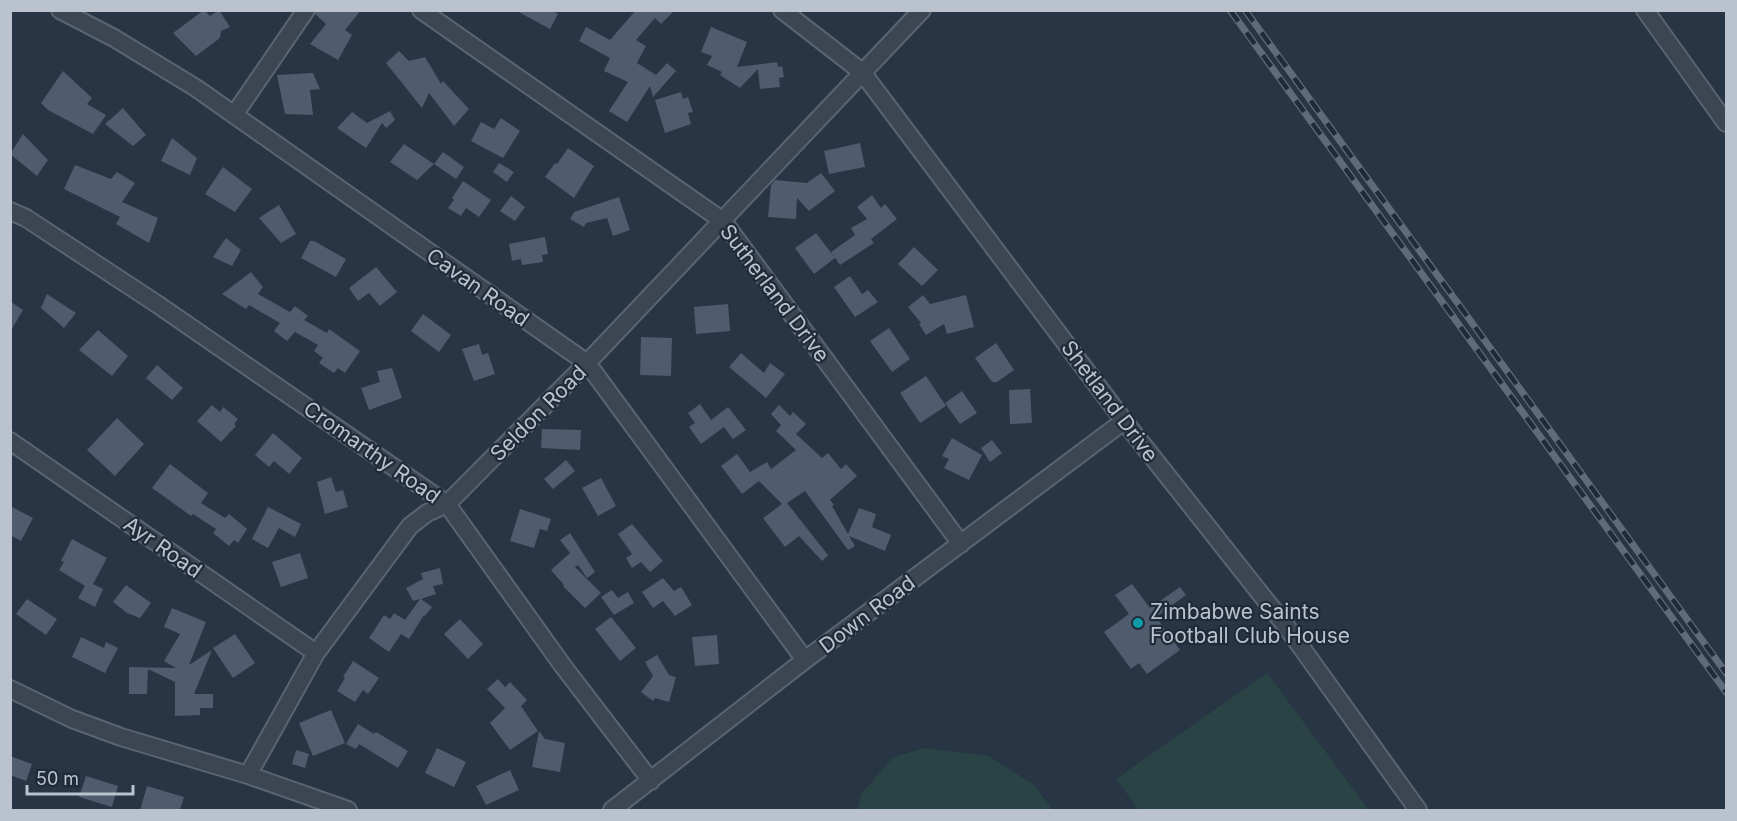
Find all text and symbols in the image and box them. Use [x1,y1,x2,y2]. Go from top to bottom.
street label: Sutherland Drive [715,219,835,367]
street label: Cavan Road [422,243,534,331]
street label: Shetland Drive [1056,336,1164,466]
street label: Seldon Road [485,360,591,466]
street label: Cromarthy Road [299,396,445,508]
street label: Ayr Road [119,511,207,583]
street label: Down Road [814,570,920,658]
place label: Zimbabwe Saints Football Club House [1150,599,1350,648]
marker: Zimbabwe Saints Football Club House [1131,616,1145,630]
scale bar [27,758,134,796]
text: 50 m [36,768,79,789]

